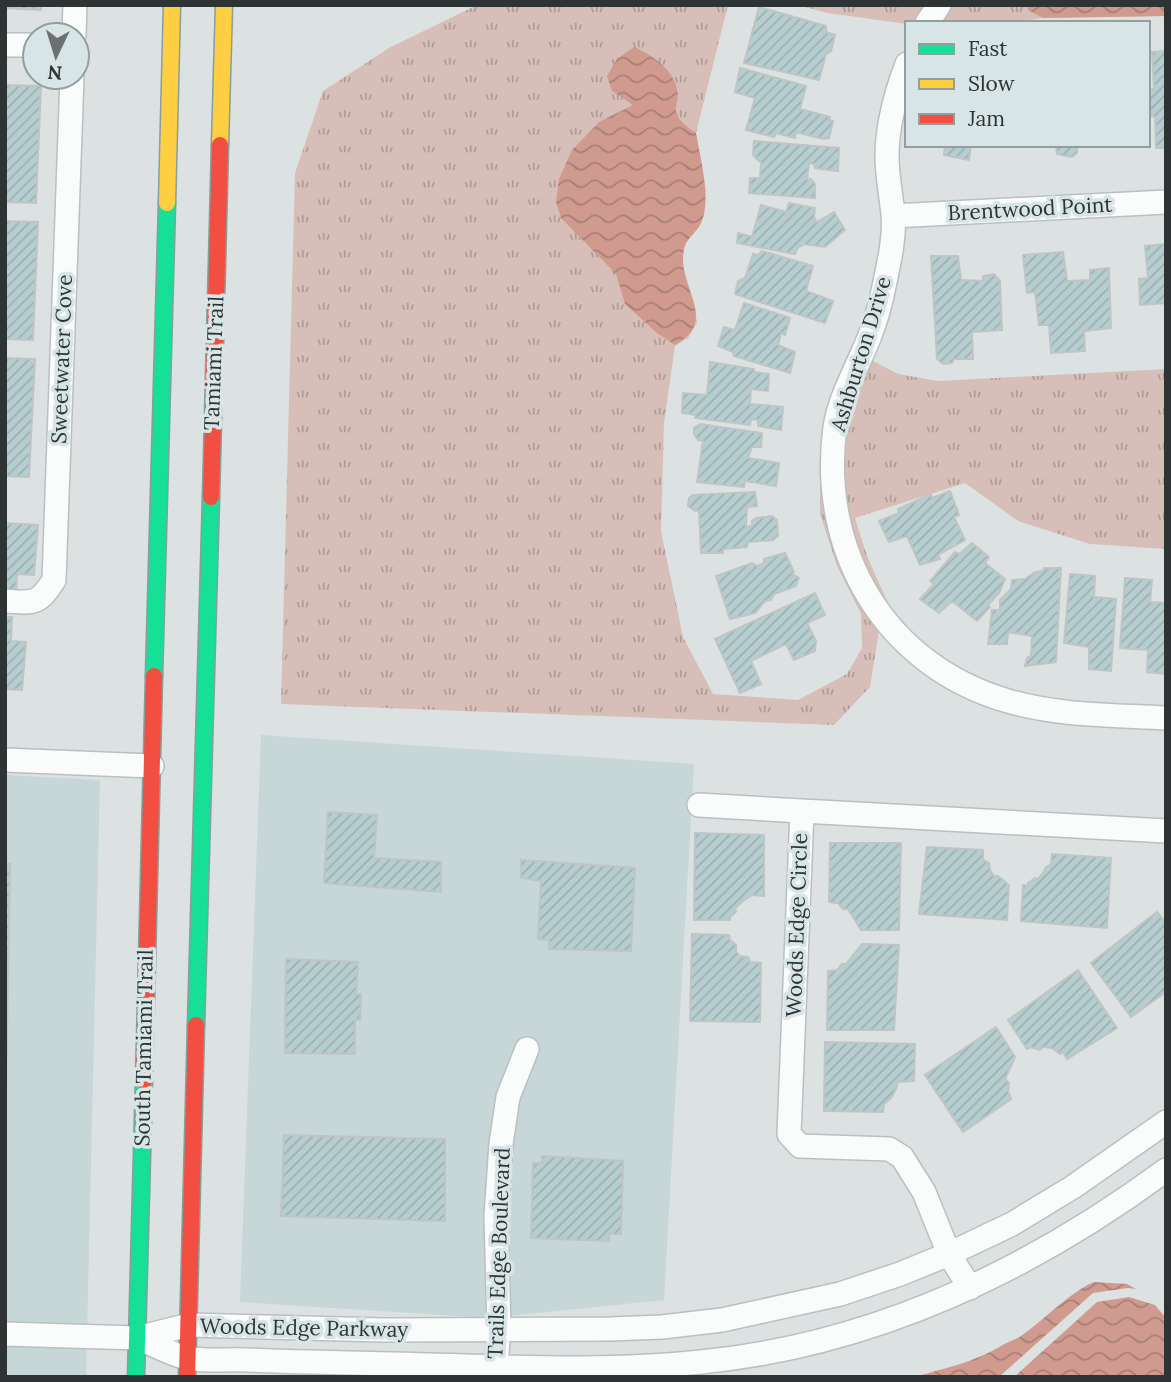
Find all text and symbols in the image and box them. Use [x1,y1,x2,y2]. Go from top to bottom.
north arrow [21,21,91,91]
legend [905,21,1150,147]
text: Fast [968,35,1008,62]
text: N [46,60,63,85]
text: Slow [968,70,1015,97]
text: Jam [967,105,1005,132]
street label: Brentwood Point [947,191,1114,226]
street label: Ashburton Drive [824,273,897,436]
street label: Sweetwater Cove [45,274,78,444]
street label: Tamiami Trail [198,296,229,430]
street label: Woods Edge Circle [780,832,813,1018]
street label: South Tamiami Trail [128,949,159,1147]
street label: Trails Edge Boulevard [481,1147,516,1359]
street label: Woods Edge Parkway [200,1312,408,1343]

